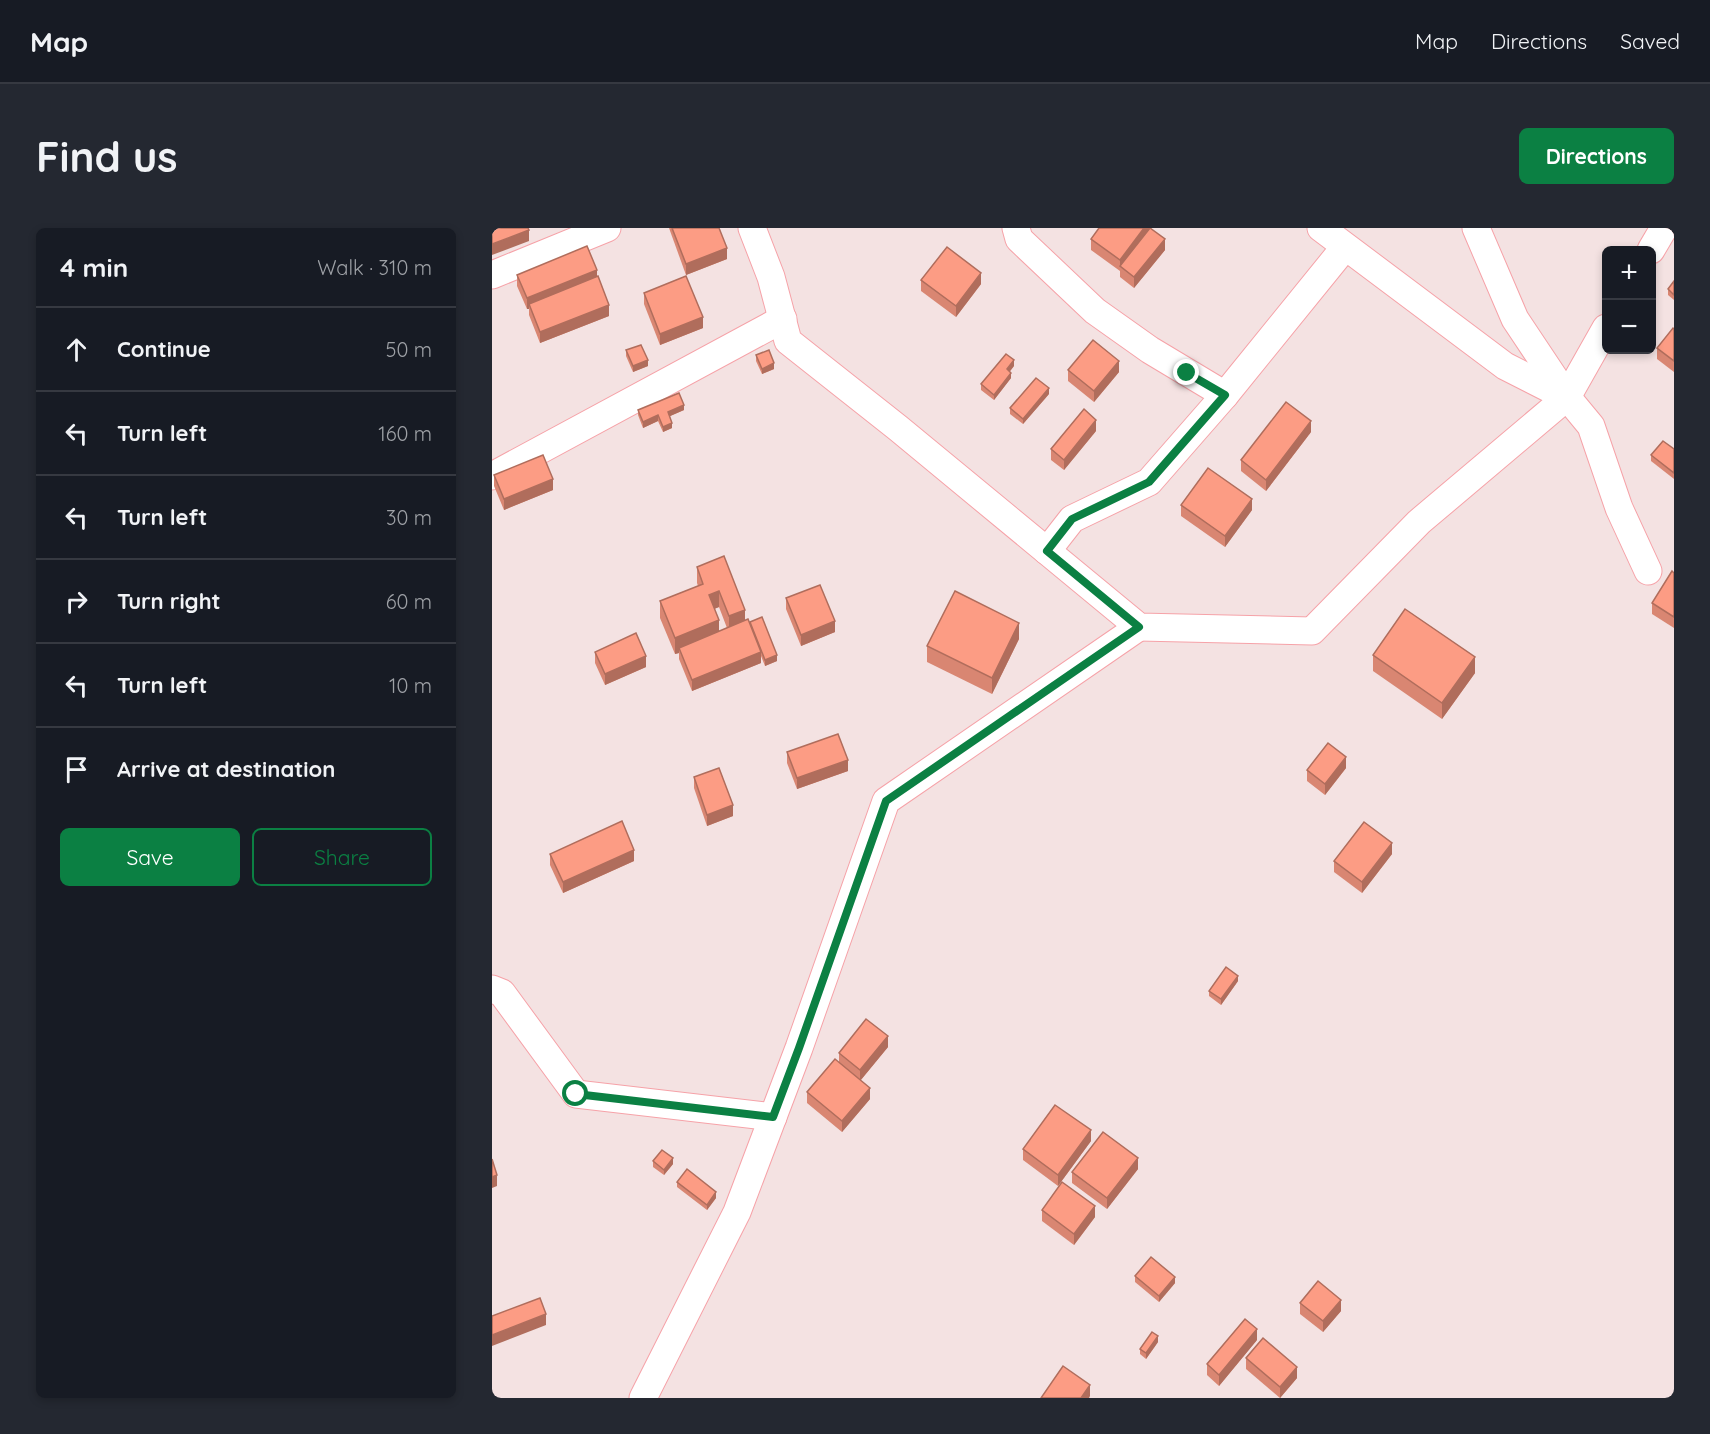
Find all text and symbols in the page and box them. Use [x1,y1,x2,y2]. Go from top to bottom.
text: Map [30,24,88,59]
text: Map [1415,28,1458,54]
text: Directions [1491,28,1587,54]
text: Saved [1620,28,1680,54]
button: Directions [1519,128,1674,184]
text: Find us [36,130,178,183]
map controls [1602,246,1656,354]
button: + [1602,246,1656,300]
text: 4 min [60,251,128,284]
text: Walk · 310 m [317,255,432,280]
button: − [1602,300,1656,354]
icon: ahead [60,333,93,366]
text: Continue [117,335,211,363]
text: 50 m [386,337,432,362]
route end [1173,359,1199,385]
icon: left [60,417,93,450]
text: Turn left [117,419,207,447]
text: 160 m [378,421,432,446]
icon: left [60,501,93,534]
text: Turn left [117,503,207,531]
text: 30 m [386,505,432,530]
icon: right [60,585,93,618]
text: Turn right [117,587,221,615]
text: 60 m [386,589,432,614]
icon: left [60,669,93,702]
text: Turn left [117,671,207,699]
text: 10 m [389,673,432,698]
icon: arrive [60,753,93,786]
text: Arrive at destination [117,755,335,783]
button: Save [60,828,240,886]
button: Share [252,828,432,886]
route start [562,1080,588,1106]

